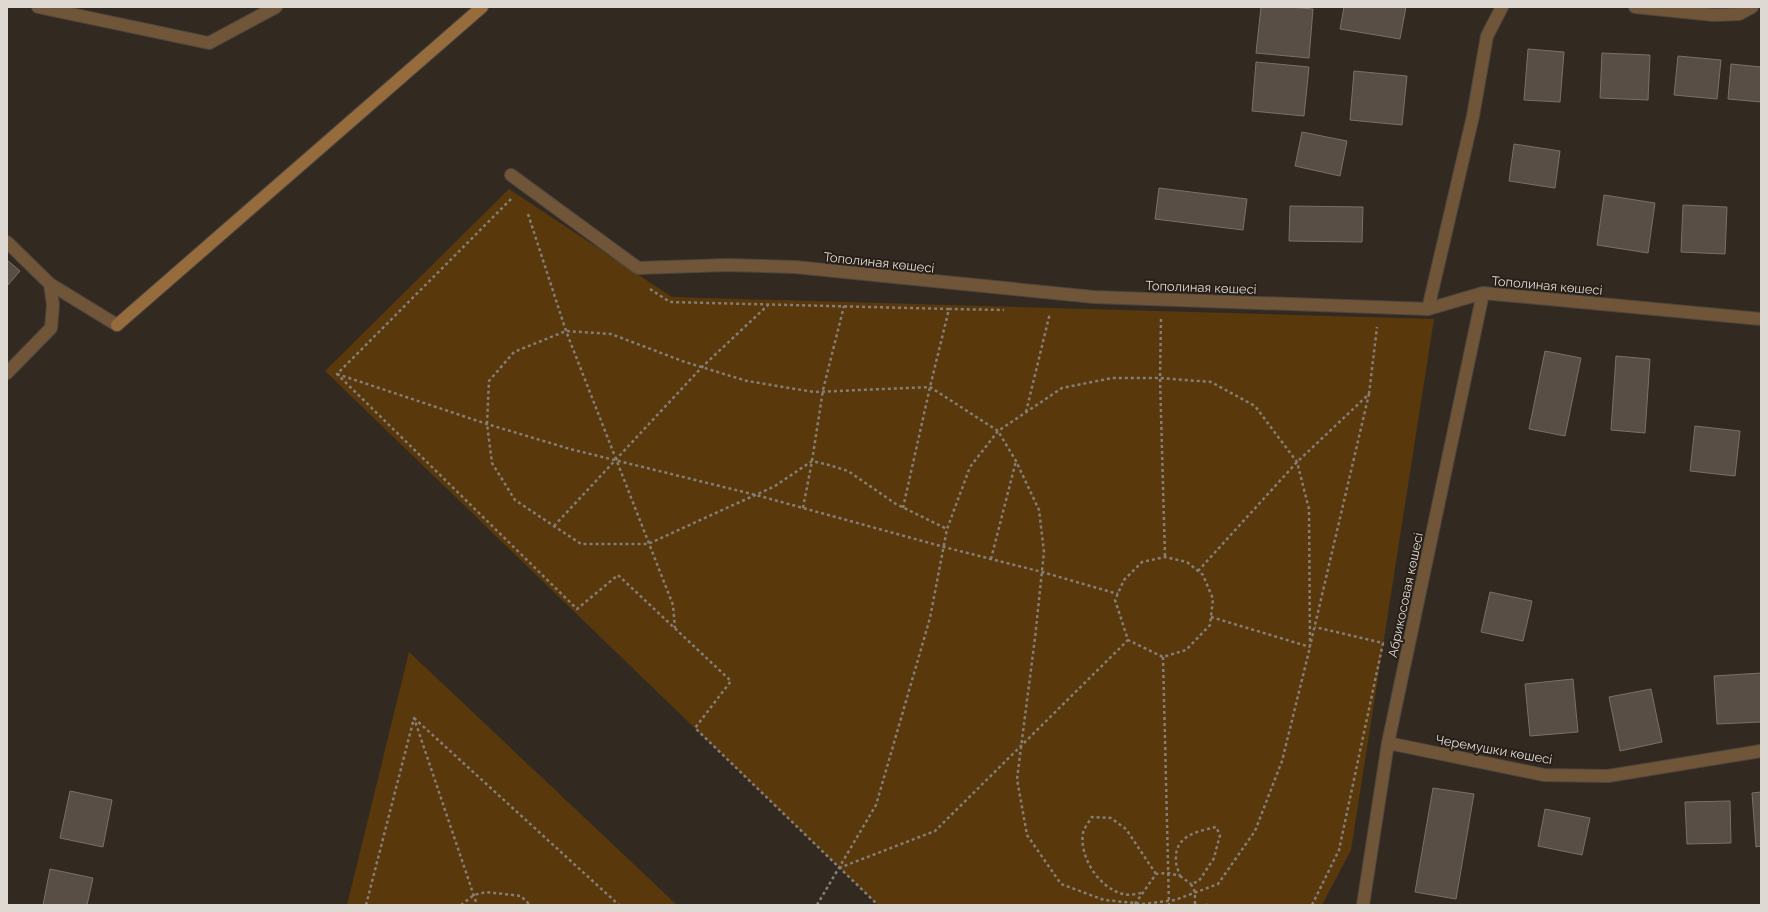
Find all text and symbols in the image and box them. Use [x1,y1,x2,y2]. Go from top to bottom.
street label: Тополиная көшесі [823,249,935,276]
street label: Тополиная көшесі [1491,273,1603,298]
street label: Тополиная көшесі [1145,278,1257,297]
street label: Абрикосовая көшесі [1385,531,1426,659]
street label: Черемушки көшесі [1434,732,1553,767]

